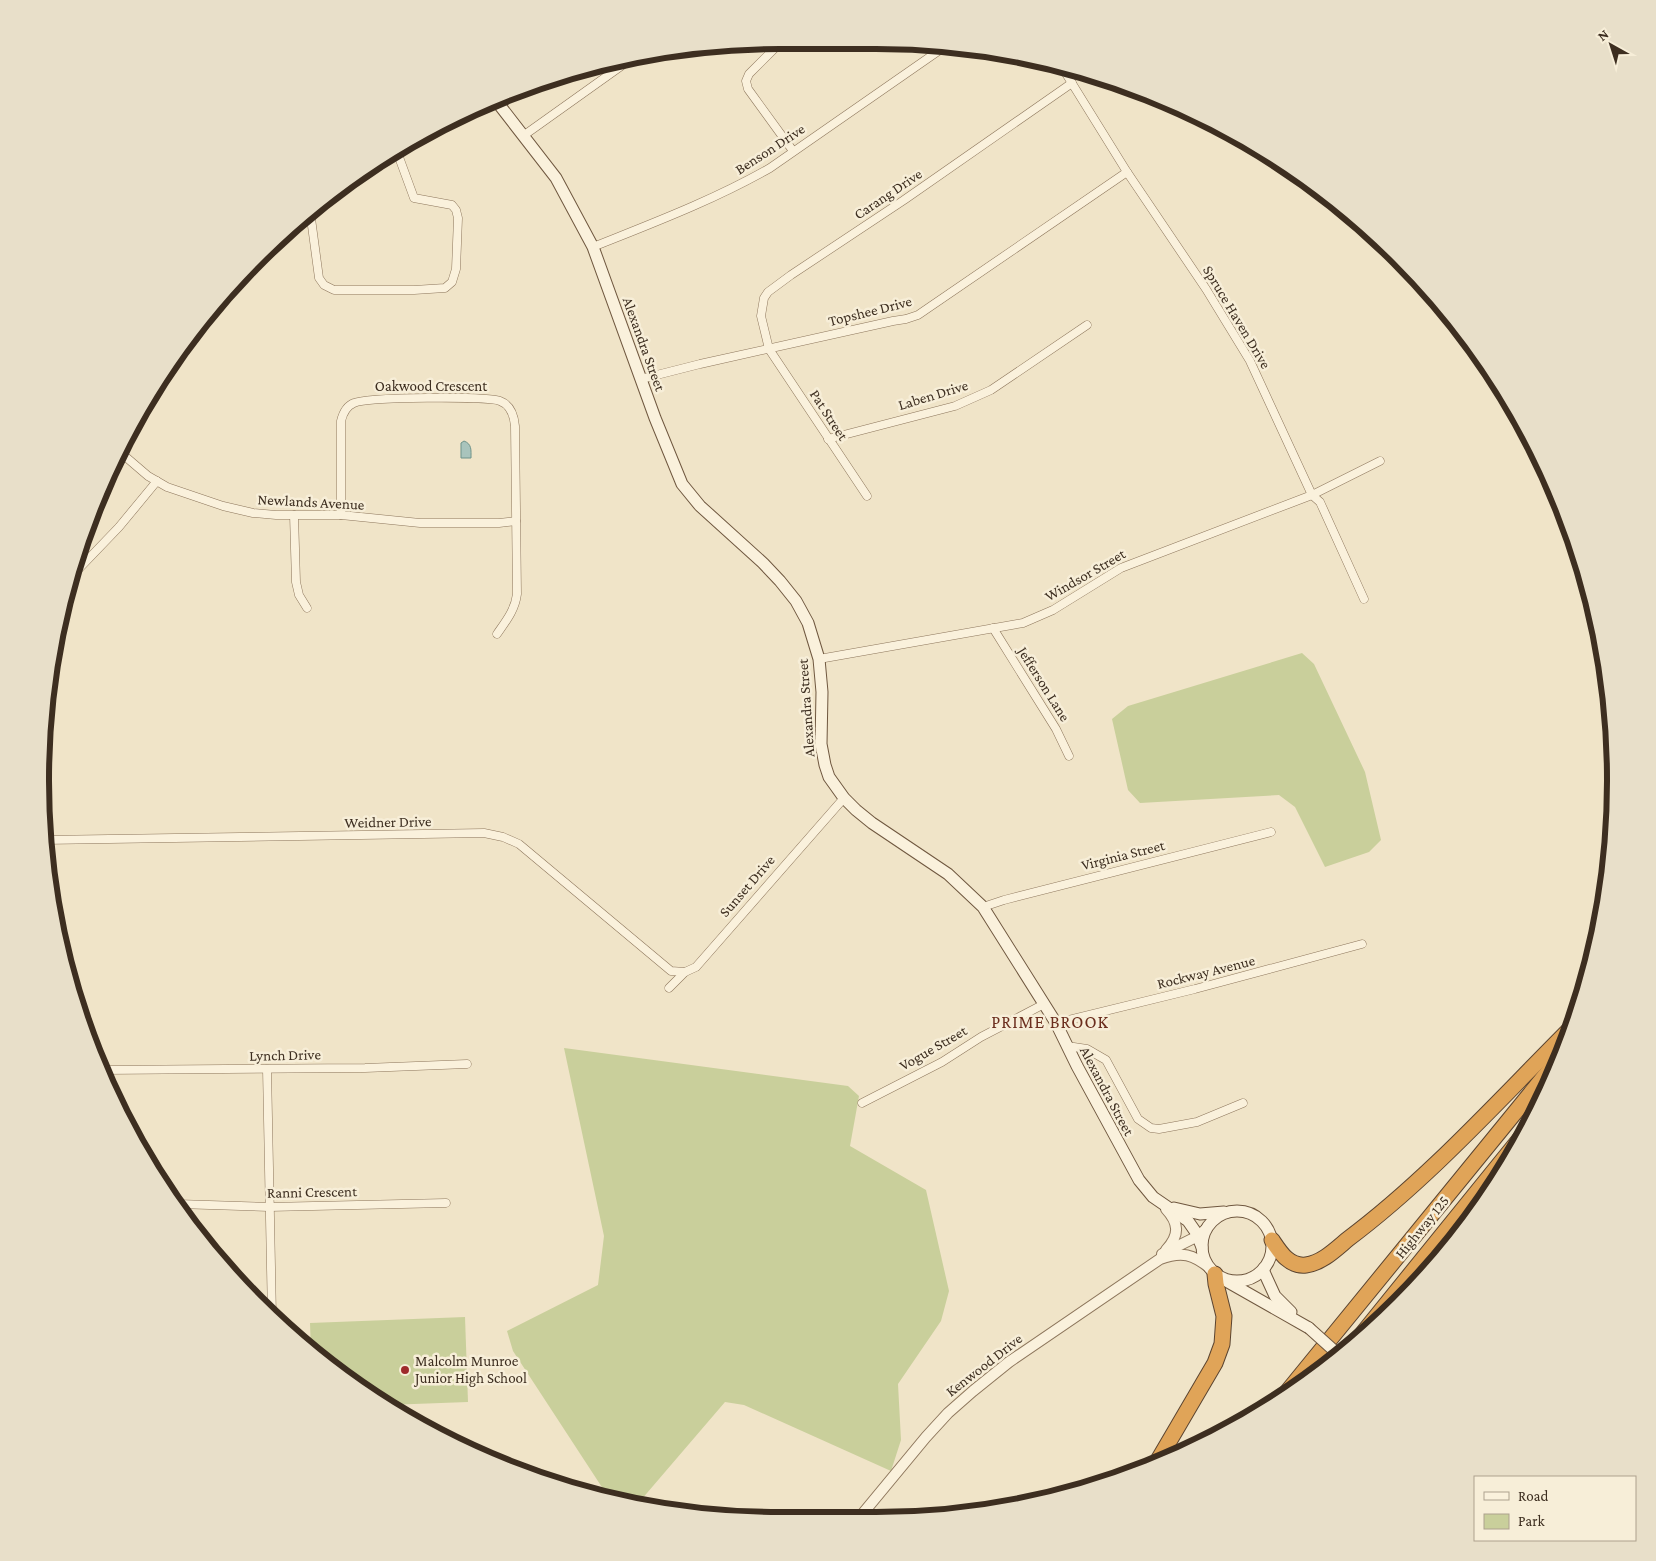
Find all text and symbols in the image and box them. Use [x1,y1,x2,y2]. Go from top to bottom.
north arrow [1586,20,1636,70]
text: N [1594,25,1612,44]
street label: Benson Drive [732,120,808,177]
street label: Carang Drive [851,165,926,223]
street label: Spruce Haven Drive [1199,263,1274,372]
street label: Topshee Drive [827,293,914,330]
street label: Alexandra Street [620,295,669,394]
street label: Laben Drive [896,377,970,413]
street label: Oakwood Crescent [375,378,488,394]
street label: Pat Street [807,387,852,444]
street label: Newlands Avenue [257,491,365,513]
street label: Windsor Street [1042,545,1129,604]
street label: Jefferson Lane [1013,642,1074,725]
street label: Alexandra Street [795,657,817,758]
street label: Weidner Drive [344,813,432,831]
street label: Virginia Street [1080,837,1168,874]
street label: Sunset Drive [716,852,778,920]
street label: Rockway Avenue [1155,952,1257,993]
district label: PRIME BROOK [991,1012,1109,1032]
street label: Vogue Street [896,1022,971,1075]
street label: Alexandra Street [1077,1044,1138,1139]
street label: Lynch Drive [249,1046,321,1065]
street label: Ranni Crescent [267,1183,358,1201]
street label: Highway 125 [1392,1193,1453,1262]
street label: Kenwood Drive [943,1330,1026,1400]
place label: Malcolm Munroe Junior High School [413,1353,527,1387]
marker: Malcolm Munroe Junior High School [399,1364,411,1376]
legend [1474,1476,1636,1541]
text: Road [1518,1488,1549,1504]
text: Park [1518,1513,1545,1529]

